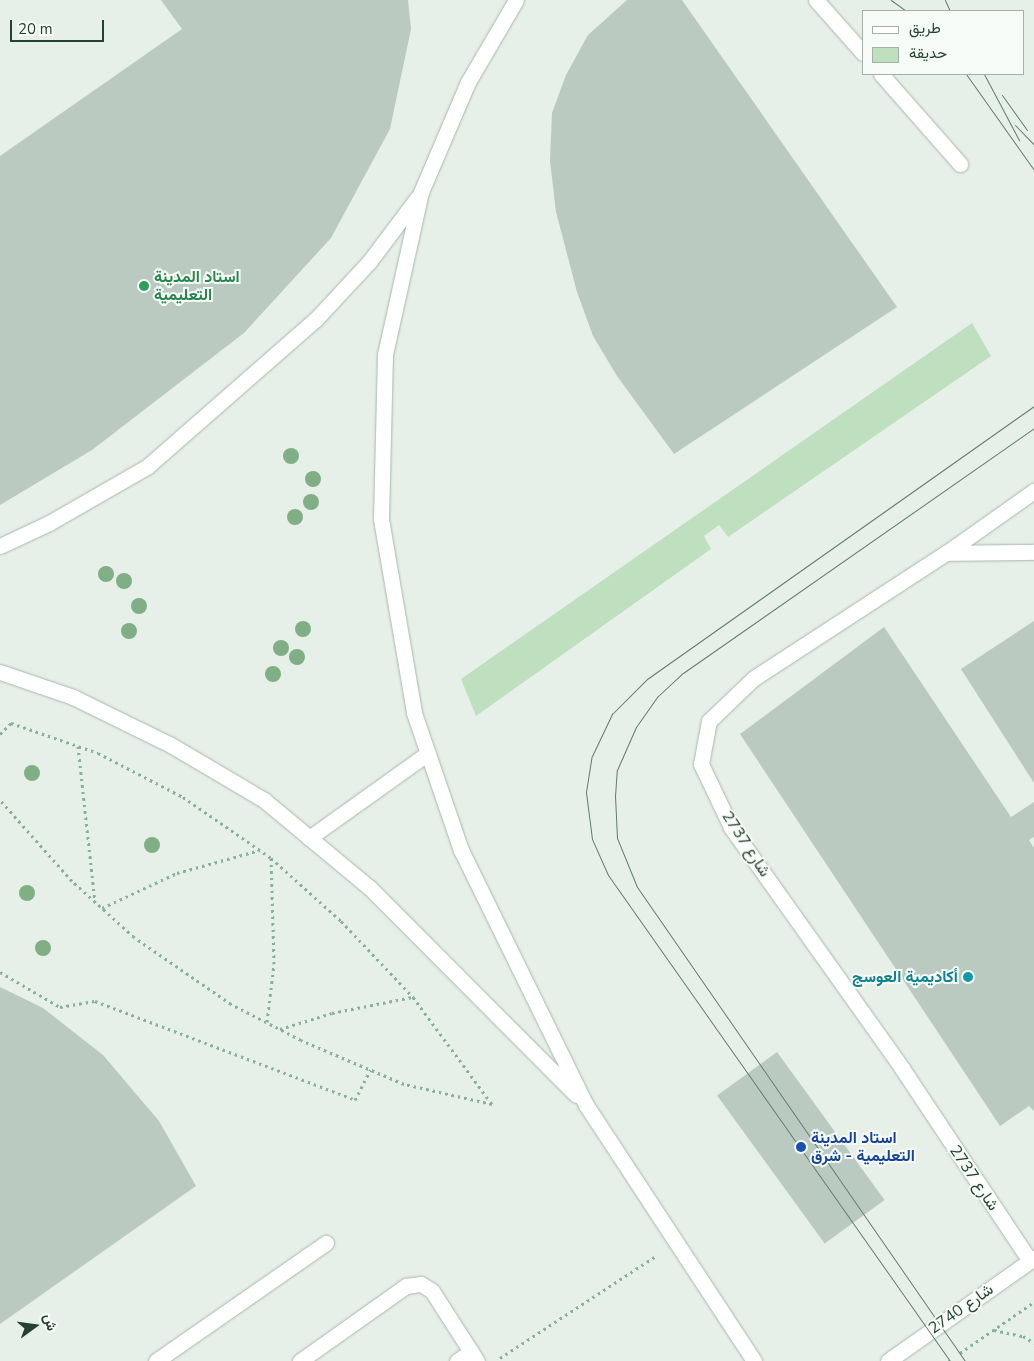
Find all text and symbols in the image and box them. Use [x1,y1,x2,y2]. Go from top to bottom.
scale bar [12,10,106,42]
legend [862,10,1024,75]
text: طريق [909,18,941,38]
text: 20 m [18,19,53,39]
text: حديقة [909,43,947,63]
place label: استاد المدينة التعليمية [154,267,240,305]
marker: استاد المدينة التعليمية [138,280,150,292]
street label: شارع 2737 [718,807,774,881]
place label: أكاديمية العوسج [852,967,958,987]
marker: أكاديمية العوسج [962,971,974,983]
place label: استاد المدينة التعليمية - شرق [811,1128,915,1166]
marker: استاد المدينة التعليمية - شرق [795,1141,807,1153]
street label: شارع 2737 [945,1142,1003,1214]
street label: شارع 2740 [925,1280,997,1338]
north arrow [10,1301,60,1351]
text: ش [39,1312,61,1333]

